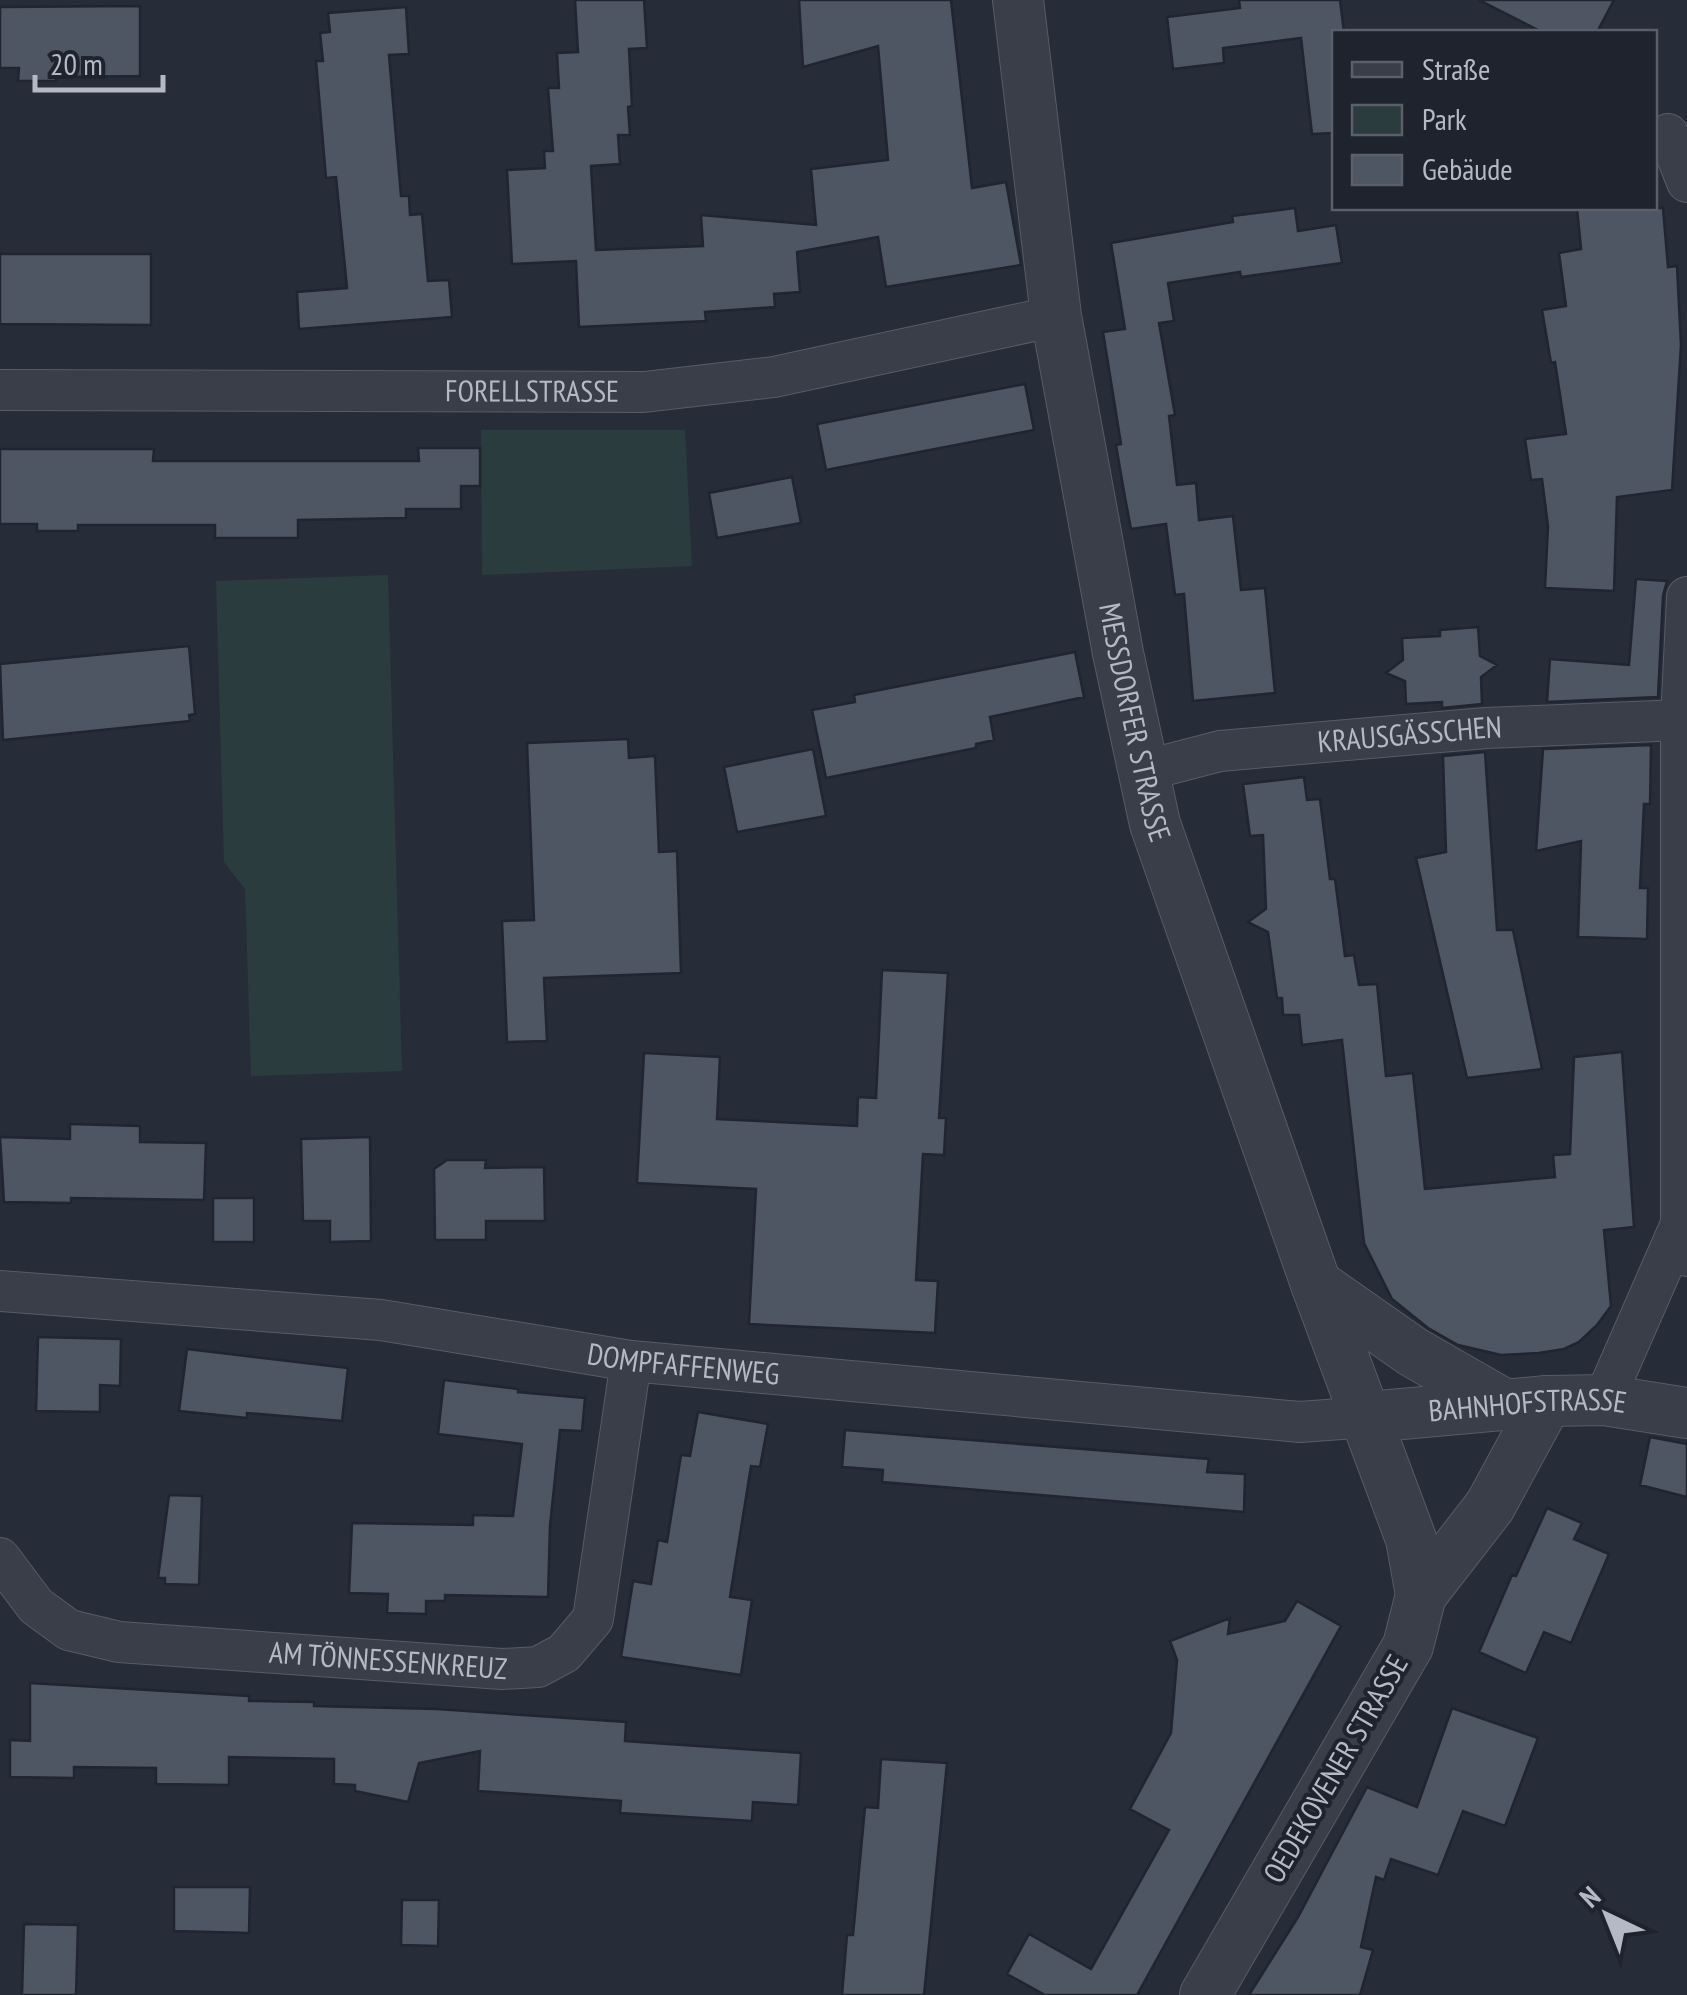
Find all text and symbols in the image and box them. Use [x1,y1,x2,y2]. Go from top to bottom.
scale bar [35,30,162,92]
legend [1332,30,1657,210]
text: 20 m [50,44,103,83]
text: Straße [1422,49,1490,88]
text: Park [1422,99,1467,138]
text: Gebäude [1422,149,1513,188]
street label: FORELLSTRASSE [445,370,619,410]
street label: MESSDORFER STRASSE [1091,600,1181,847]
street label: KRAUSGÄSSCHEN [1316,706,1503,760]
street label: DOMPFAFFENWEG [585,1333,781,1392]
street label: BAHNHOFSTRASSE [1427,1379,1629,1430]
street label: AM TÖNNESSENKREUZ [268,1632,509,1687]
street label: OEDEKOVENER STRASSE [1254,1647,1416,1889]
north arrow [1557,1865,1657,1965]
text: N [1571,1878,1608,1915]

